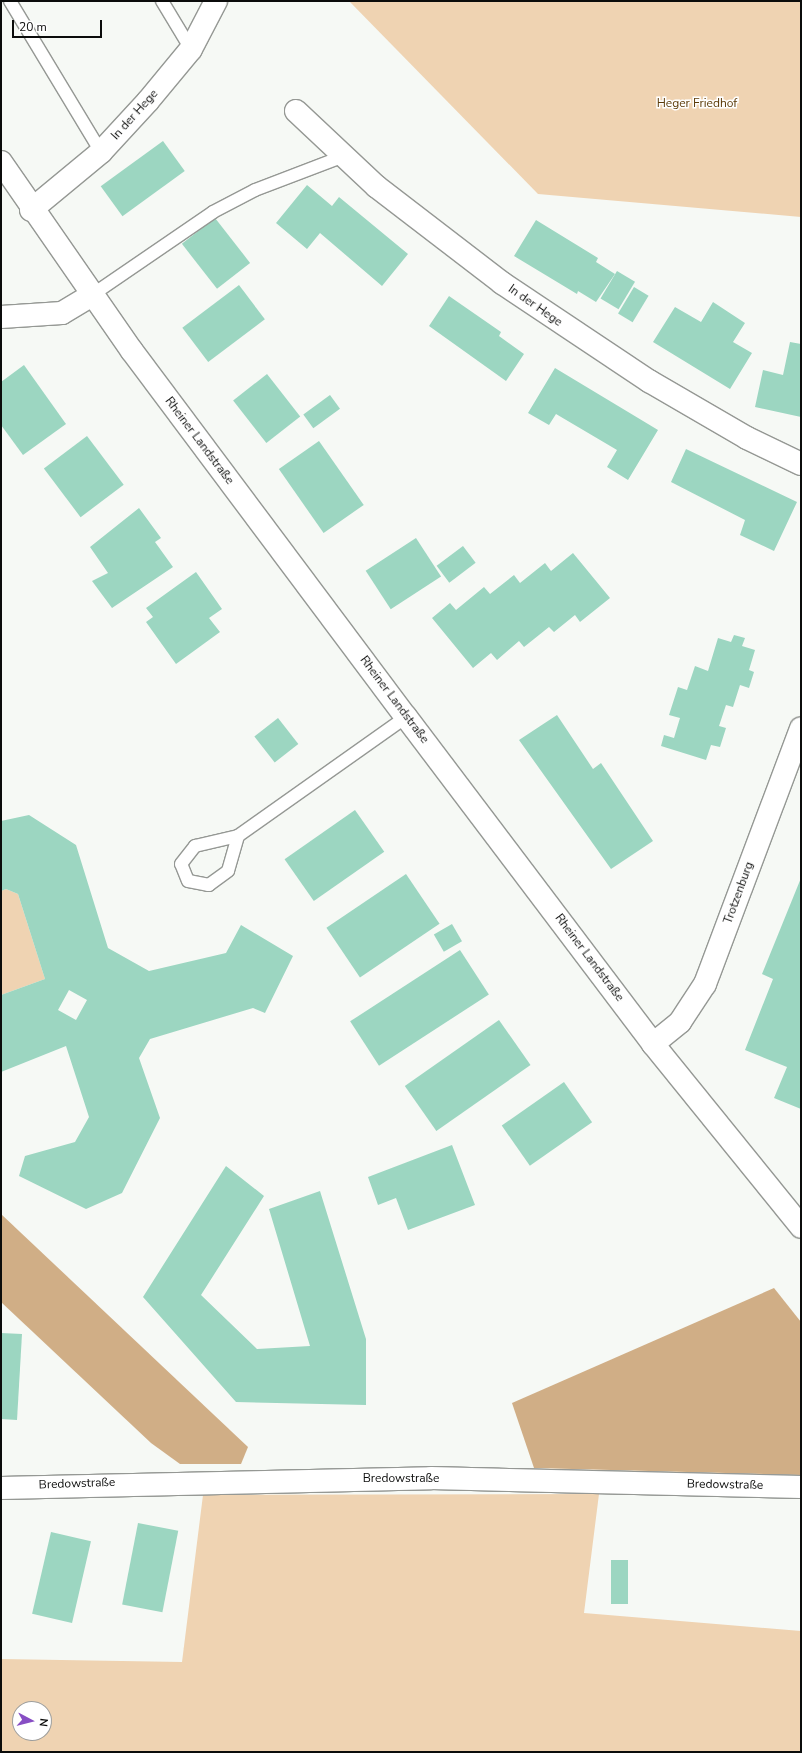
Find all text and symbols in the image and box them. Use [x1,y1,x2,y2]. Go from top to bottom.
scale bar [14,12,104,38]
text: 20 m [19,19,47,35]
street label: In der Hege [109,87,161,143]
park label: Heger Friedhof [657,97,737,111]
street label: In der Hege [505,282,565,330]
street label: Rheiner Landstraße [161,395,237,487]
street label: Rheiner Landstraße [356,654,432,746]
street label: Trotzenburg [721,860,757,926]
street label: Rheiner Landstraße [551,912,627,1004]
street label: Bredowstraße [363,1472,439,1486]
street label: Bredowstraße [39,1475,115,1493]
street label: Bredowstraße [687,1477,763,1493]
north arrow [12,1701,52,1741]
text: N [35,1717,51,1727]

